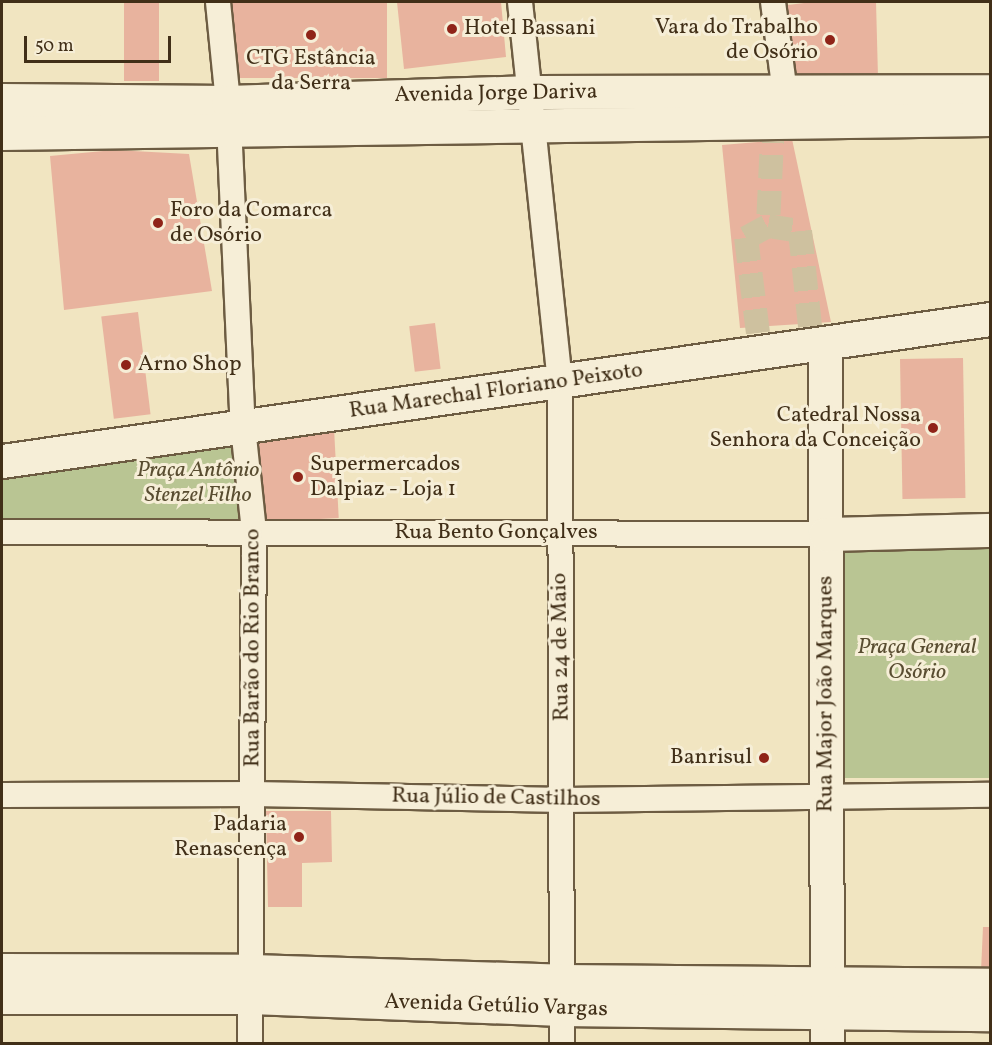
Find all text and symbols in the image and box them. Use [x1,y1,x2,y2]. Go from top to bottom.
place label: Vara do Trabalho de Osório [654,14,818,66]
place label: Hotel Bassani [464,16,595,42]
marker: Hotel Bassani [445,22,459,36]
scale bar [27,24,174,62]
marker: CTG Estância da Serra [304,28,318,42]
marker: Vara do Trabalho de Osório [823,33,837,47]
text: 50 m [35,34,74,59]
place label: CTG Estância da Serra [246,45,376,96]
street label: Avenida Jorge Dariva [394,79,598,109]
place label: Foro da Comarca de Osório [170,197,333,248]
marker: Foro da Comarca de Osório [151,216,165,230]
place label: Arno Shop [138,352,242,378]
street label: Rua Marechal Floriano Peixoto [348,357,644,425]
marker: Arno Shop [119,358,133,372]
place label: Catedral Nossa Senhora da Conceição [710,402,921,454]
marker: Catedral Nossa Senhora da Conceição [926,421,940,435]
place label: Supermercados Dalpiaz - Loja 1 [310,451,460,502]
park label: Praça Antônio Stenzel Filho [137,457,259,508]
marker: Supermercados Dalpiaz - Loja 1 [291,470,305,484]
street label: Rua Bento Gonçalves [394,520,598,546]
street label: Rua Barão do Rio Branco [240,529,266,767]
street label: Rua 24 de Maio [547,573,575,721]
street label: Rua Major João Marques [813,576,839,812]
park label: Praça General Osório [857,634,977,686]
place label: Banrisul [670,745,752,771]
marker: Banrisul [757,751,771,765]
street label: Rua Júlio de Castilhos [391,783,601,813]
place label: Padaria Renascença [174,811,287,862]
marker: Padaria Renascença [292,830,306,844]
street label: Avenida Getúlio Vargas [383,989,609,1023]

